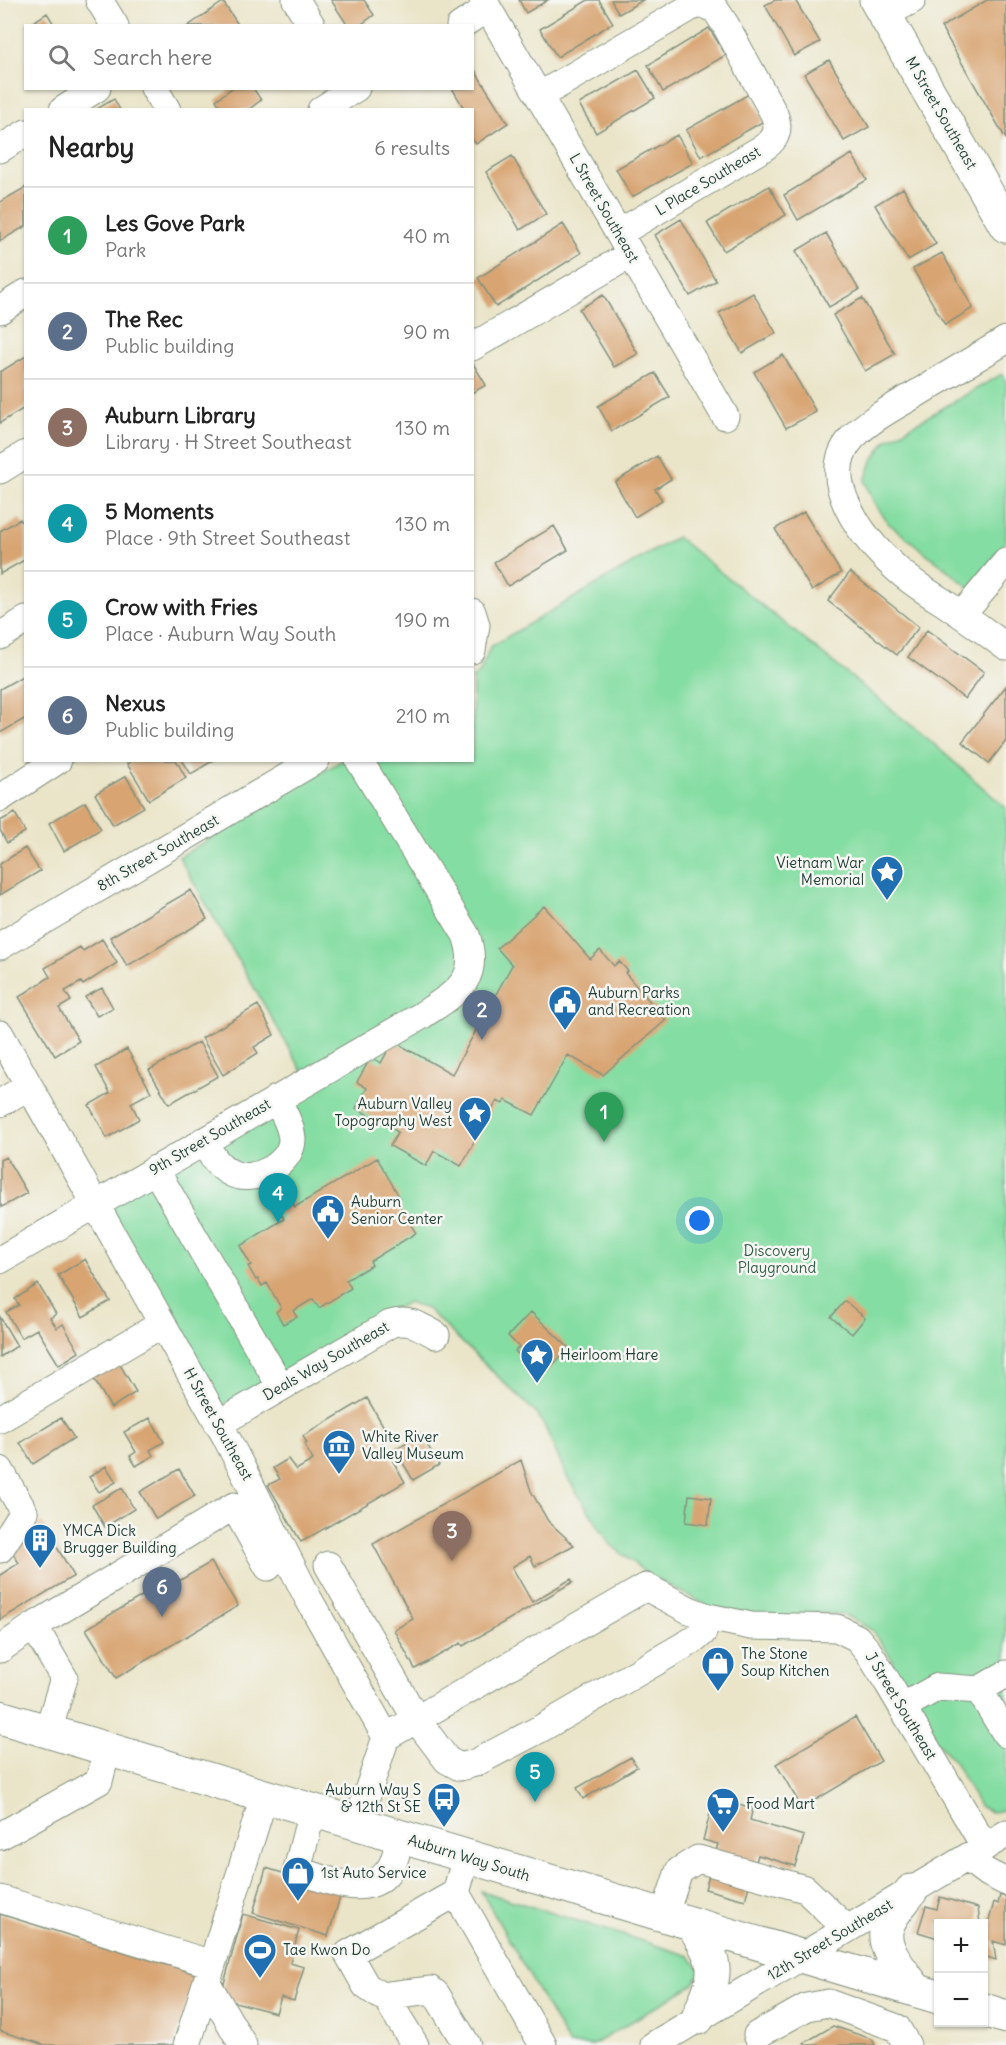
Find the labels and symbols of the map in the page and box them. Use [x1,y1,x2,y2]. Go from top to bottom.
street label: M Street Southeast [901,53,981,173]
street label: L Place Southeast [652,142,764,219]
street label: L Street Southeast [565,150,643,266]
street label: 8th Street Southeast [94,810,222,895]
place label: Vietnam War Memorial [776,853,864,889]
place icon: Vietnam War Memorial [869,854,905,901]
place label: Auburn Parks and Recreation [588,983,691,1019]
public building icon: Auburn Parks and Recreation [547,984,583,1031]
pin: 2 [462,990,502,1040]
pin: 1 [584,1092,624,1142]
street label: 9th Street Southeast [146,1094,274,1179]
place label: Auburn Valley Topography West [335,1094,452,1130]
place icon: Auburn Valley Topography West [457,1095,493,1142]
pin: 4 [258,1174,298,1223]
place label: Auburn Senior Center [351,1192,443,1228]
public building icon: Auburn Senior Center [310,1193,346,1240]
your location [685,1206,714,1235]
park label: Discovery Playground [738,1241,816,1277]
street label: Deals Way Southeast [259,1317,392,1404]
place icon: Heirloom Hare [519,1337,555,1384]
place label: Heirloom Hare [560,1345,658,1364]
street label: H Street Southeast [180,1364,257,1483]
place label: White River Valley Museum [362,1427,464,1463]
museum icon: White River Valley Museum [321,1428,357,1475]
pin: 3 [432,1512,472,1561]
place label: YMCA Dick Brugger Building [63,1521,177,1557]
building icon: YMCA Dick Brugger Building [22,1522,58,1569]
pin: 6 [142,1568,182,1617]
place label: The Stone Soup Kitchen [741,1644,830,1680]
shop icon: The Stone Soup Kitchen [700,1645,736,1692]
street label: J Street Southeast [862,1648,941,1763]
pin: 5 [516,1752,554,1802]
place label: Auburn Way S & 12th St SE [325,1780,421,1816]
bus stop icon: Auburn Way S & 12th St SE [426,1781,462,1828]
supermarket icon: Food Mart [705,1786,741,1833]
place label: Food Mart [746,1794,815,1813]
street label: Auburn Way South [406,1830,533,1885]
shop icon: 1st Auto Service [280,1855,316,1902]
place label: 1st Auto Service [321,1863,426,1882]
street label: 12th Street Southeast [764,1895,896,1984]
sports icon: Tae Kwon Do [242,1932,278,1979]
place label: Tae Kwon Do [283,1940,370,1959]

